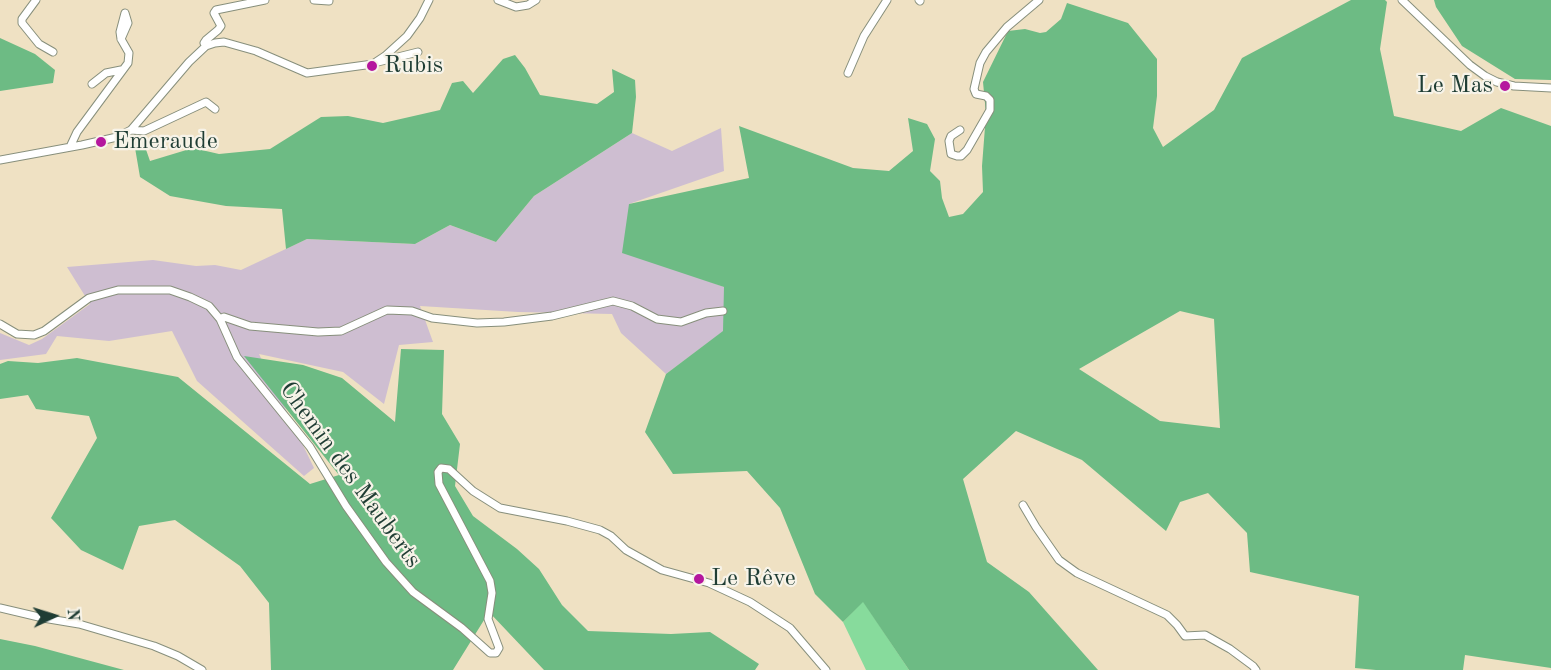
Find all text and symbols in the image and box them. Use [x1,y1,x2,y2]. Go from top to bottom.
place label: Rubis [384,52,443,80]
marker: Rubis [365,59,379,73]
place label: Le Mas [1417,72,1493,100]
marker: Le Mas [1498,79,1512,93]
place label: Emeraude [113,128,218,156]
marker: Emeraude [94,135,108,149]
street label: Chemin des Mauberts [273,376,427,574]
place label: Le Rêve [711,565,796,593]
marker: Le Rêve [692,572,706,586]
north arrow [24,586,84,646]
text: N [64,608,80,621]

